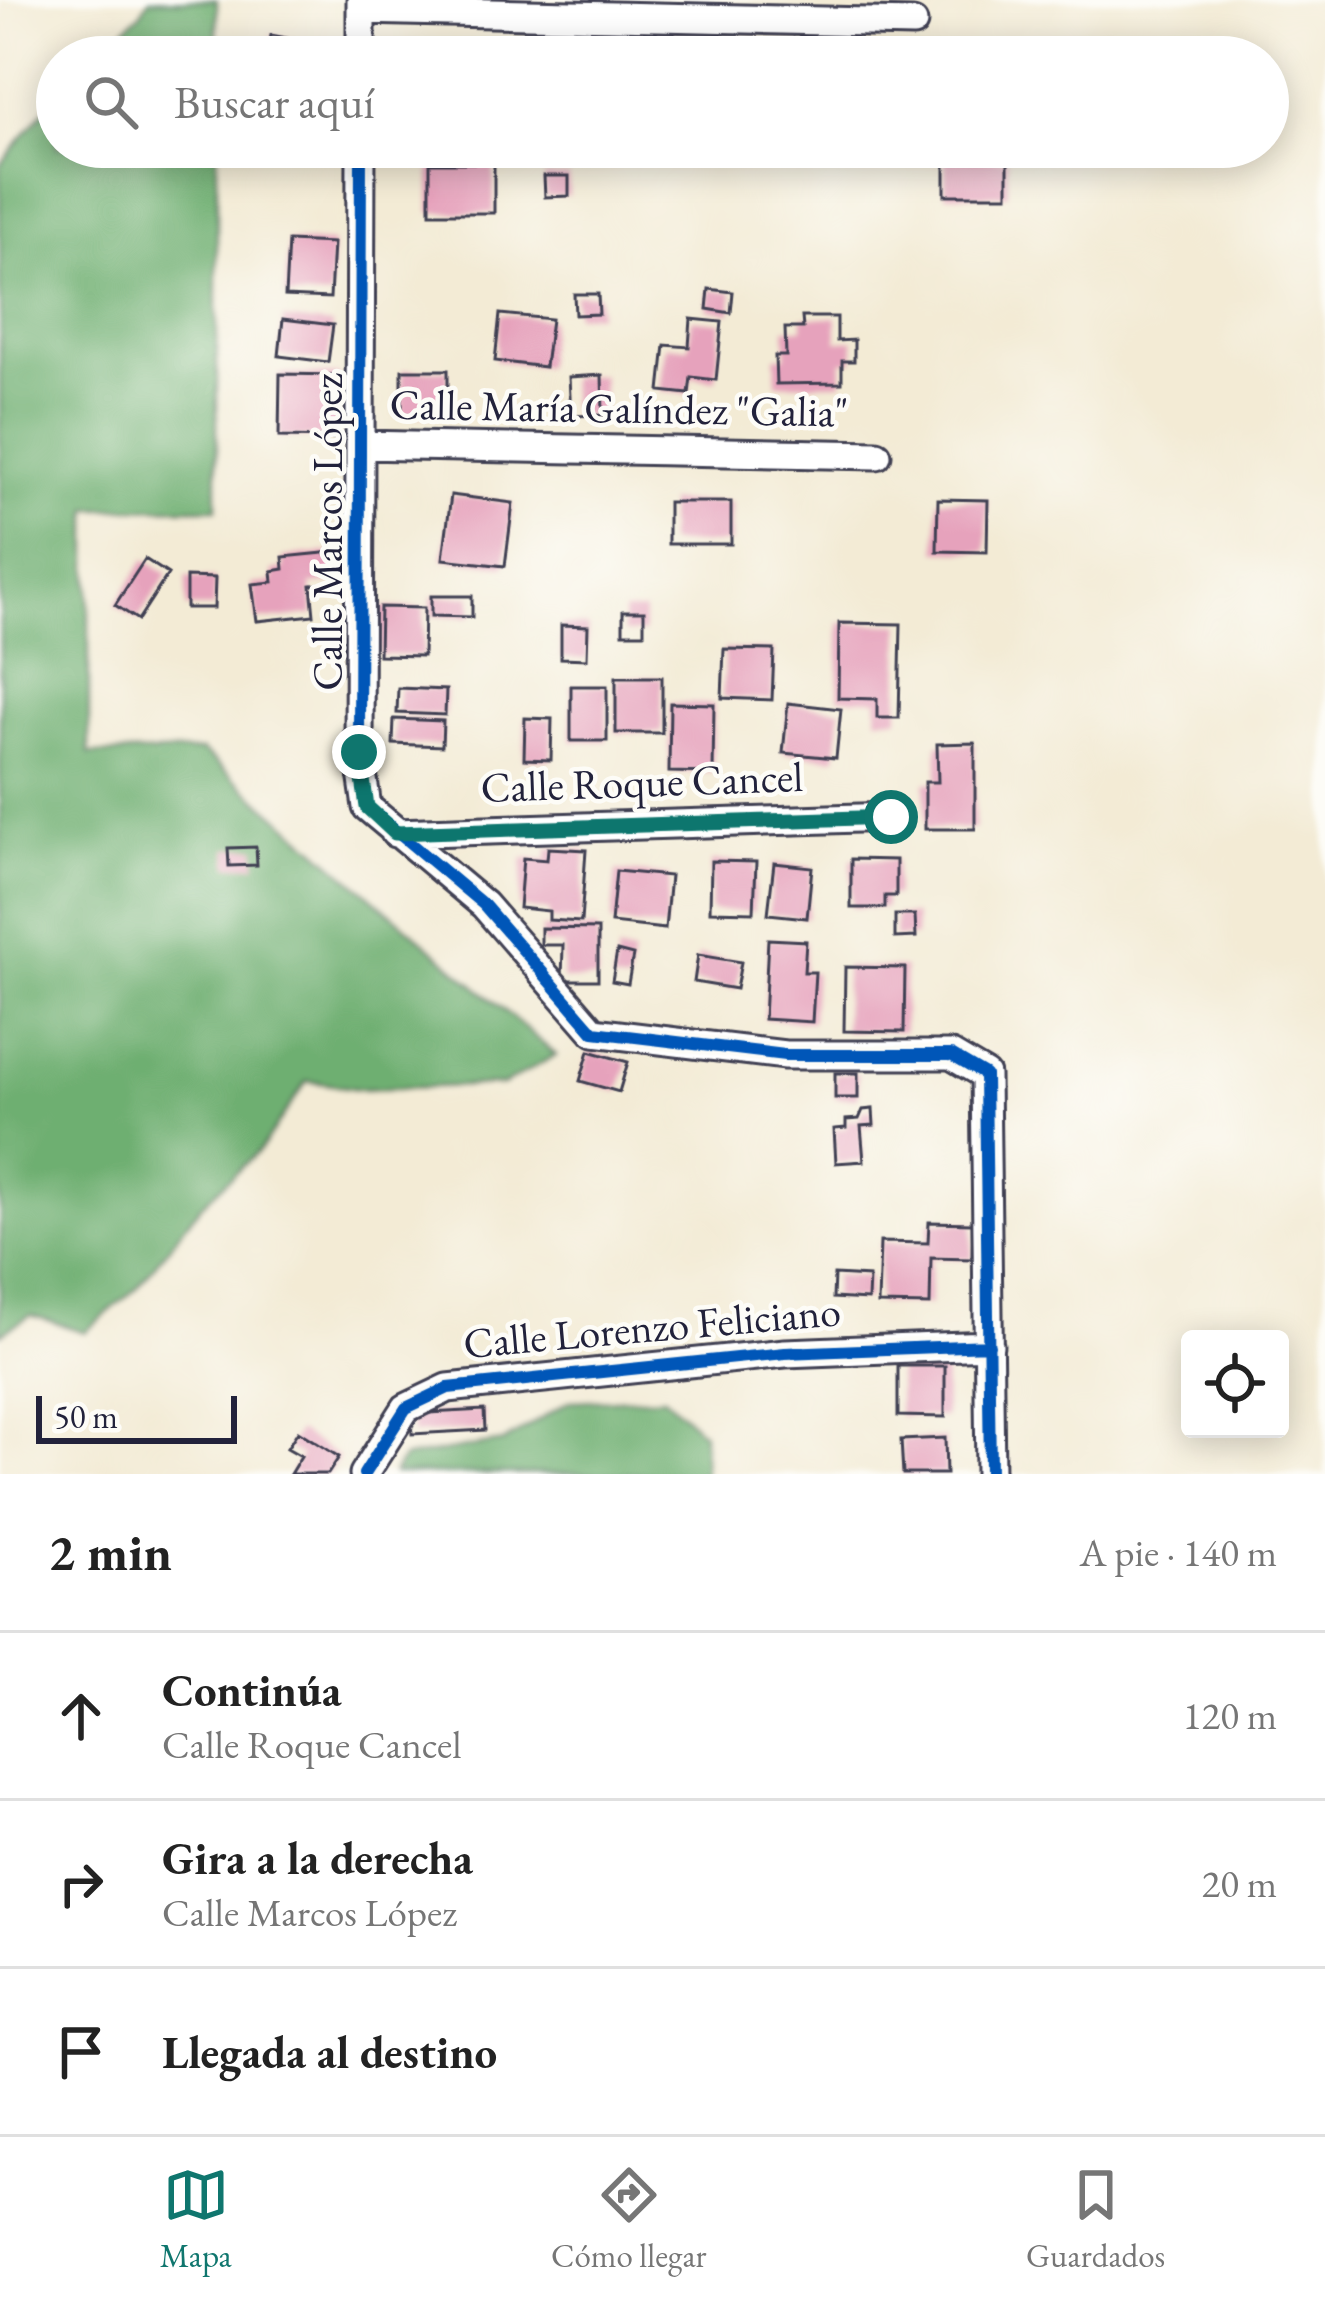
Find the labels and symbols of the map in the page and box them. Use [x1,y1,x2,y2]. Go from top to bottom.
street label: Calle Marcos López [300,373,355,691]
street label: Calle María Galíndez "Galia" [389,377,849,439]
route end [332,725,386,779]
street label: Calle Roque Cancel [480,749,804,815]
route start [864,790,918,844]
street label: Calle Lorenzo Feliciano [461,1283,843,1371]
scale bar [36,1390,237,1443]

